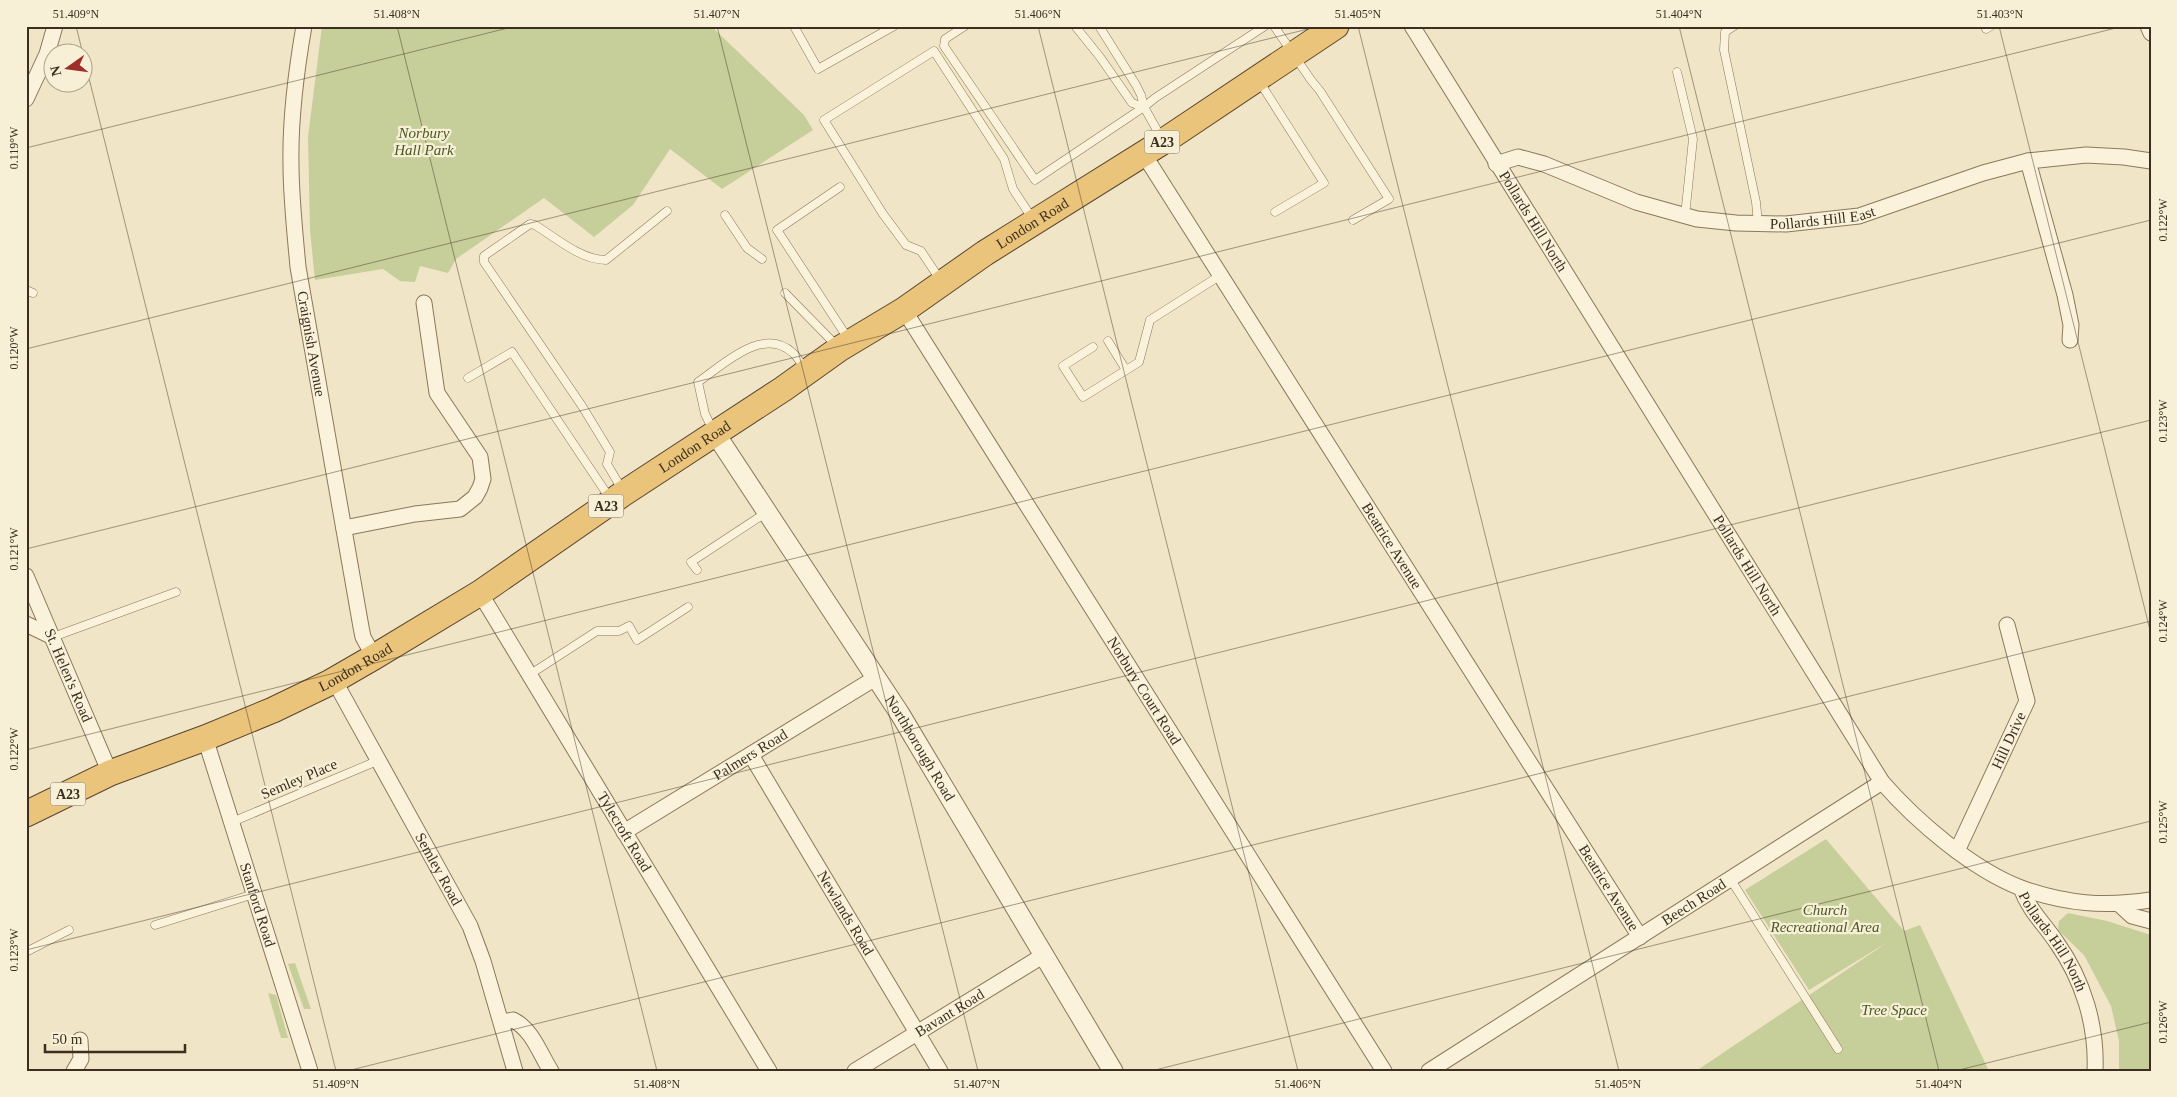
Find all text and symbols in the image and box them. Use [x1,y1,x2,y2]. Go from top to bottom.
text: 51.409°N [53,7,100,21]
text: 51.408°N [374,7,421,21]
text: 51.407°N [694,7,741,21]
text: 51.406°N [1015,7,1062,21]
text: 51.405°N [1335,7,1382,21]
text: 51.404°N [1656,7,1703,21]
text: 51.403°N [1977,7,2024,21]
north arrow [42,42,92,92]
text: N [47,64,64,78]
park label: Norbury Hall Park [393,125,454,158]
text: 0.119°W [7,126,21,169]
road number: A23 [1144,130,1180,154]
street label: Pollards Hill North [1496,168,1571,275]
street label: London Road [993,195,1072,252]
text: 0.122°W [2156,198,2170,242]
street label: Pollards Hill East [1770,203,1878,232]
street label: Craignish Avenue [294,290,329,398]
text: 0.120°W [7,326,21,370]
text: 0.123°W [2156,399,2170,443]
street label: London Road [656,417,734,476]
road number: A23 [588,494,624,518]
street label: Beatrice Avenue [1359,500,1425,592]
street label: Pollards Hill North [1710,512,1785,619]
text: 0.121°W [7,527,21,571]
text: 0.124°W [2156,599,2170,643]
street label: St. Helen's Road [41,626,95,725]
street label: Norbury Court Road [1104,634,1184,748]
street label: London Road [316,640,395,695]
street label: Northborough Road [882,692,958,804]
street label: Hill Drive [1988,709,2029,772]
street label: Palmers Road [710,726,791,783]
text: 0.122°W [7,727,21,771]
street label: Semley Place [258,756,340,802]
road number: A23 [50,782,86,806]
street label: Tylecroft Road [594,789,655,875]
text: 0.125°W [2156,800,2170,844]
street label: Semley Road [412,830,465,909]
street label: Beatrice Avenue [1576,842,1642,934]
street label: Stanford Road [237,861,279,949]
street label: Newlands Road [814,868,877,958]
street label: Beech Road [1659,875,1729,928]
street label: Pollards Hill North [2016,889,2090,994]
park label: Church Recreational Area [1770,902,1880,935]
text: 0.123°W [7,928,21,972]
street label: Bavant Road [912,985,987,1040]
text: 0.126°W [2156,1000,2170,1044]
park label: Tree Space [1861,1002,1927,1018]
scale bar [45,1022,185,1054]
text: 50 m [52,1031,83,1047]
text: 51.409°N [313,1077,360,1091]
text: 51.408°N [634,1077,681,1091]
text: 51.407°N [954,1077,1001,1091]
text: 51.406°N [1275,1077,1322,1091]
text: 51.405°N [1595,1077,1642,1091]
text: 51.404°N [1916,1077,1963,1091]

